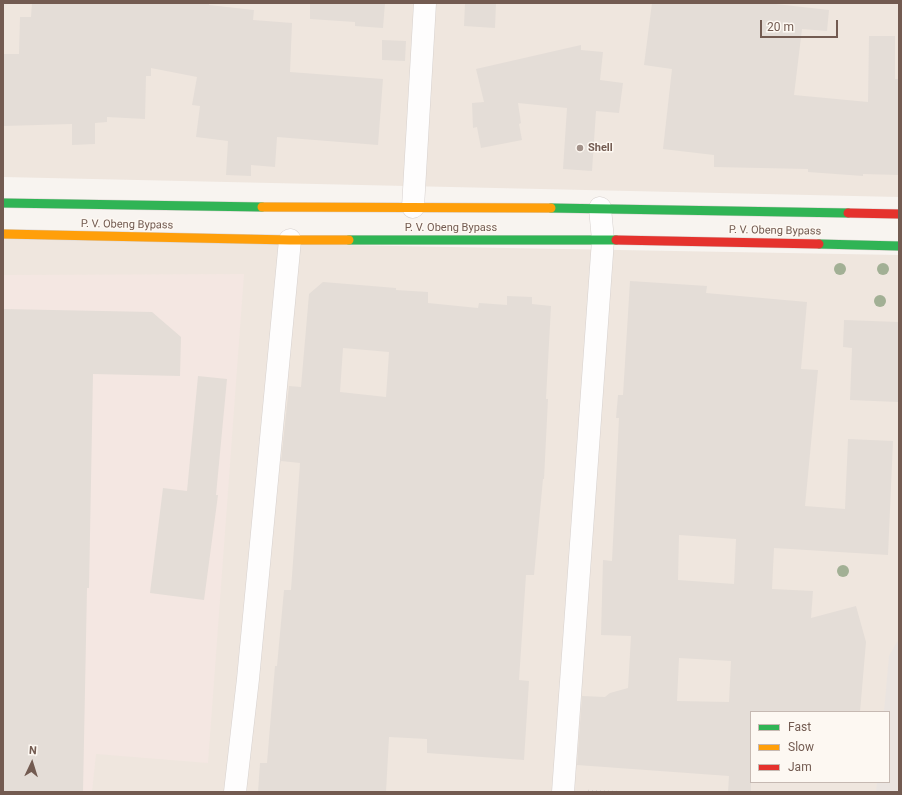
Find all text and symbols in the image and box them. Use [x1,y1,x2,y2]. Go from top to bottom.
scale bar [762,12,840,38]
text: 20 m [767,20,794,34]
place label: Shell [588,141,613,155]
marker: Shell [575,143,585,153]
street label: P. V. Obeng Bypass [81,218,173,232]
street label: P. V. Obeng Bypass [405,221,497,235]
street label: P. V. Obeng Bypass [729,224,821,238]
legend [750,711,890,783]
text: Fast [788,720,811,734]
text: Slow [788,740,814,754]
north arrow [12,743,52,783]
text: N [29,744,37,757]
text: Jam [788,760,812,774]

